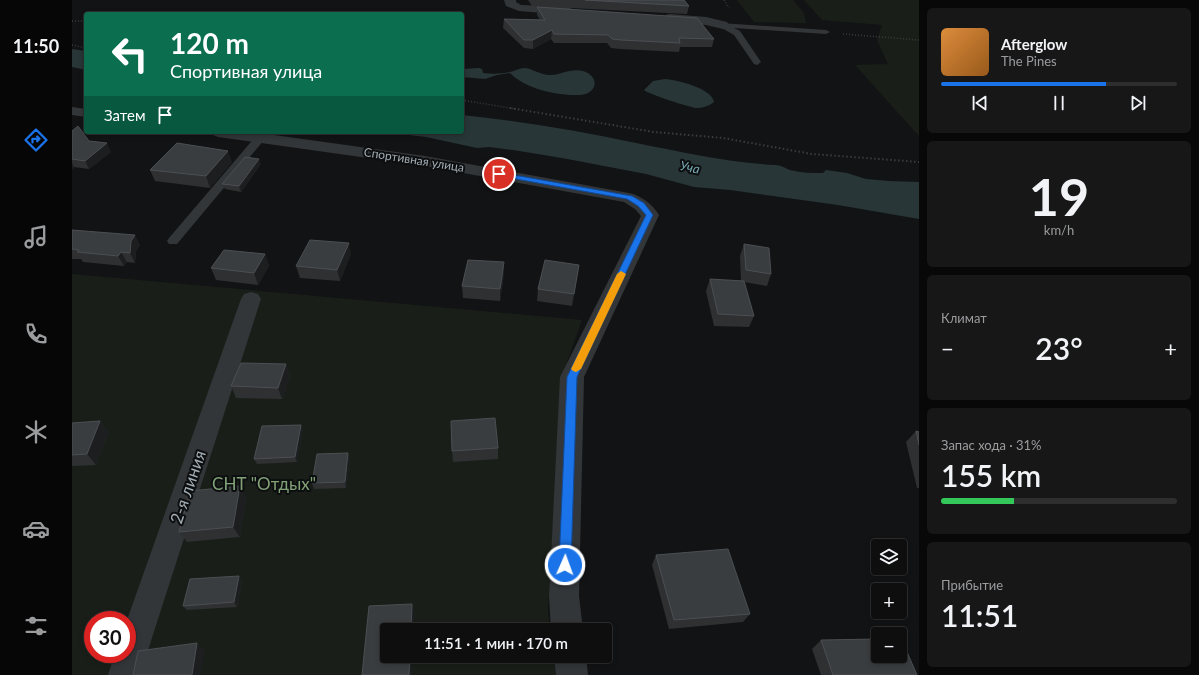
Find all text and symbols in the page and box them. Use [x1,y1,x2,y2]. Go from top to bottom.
text: 120 m [170,26,249,60]
icon: left [104,28,156,80]
text: 11:50 [13,35,59,57]
text: Afterglow [1001,35,1067,53]
text: The Pines [1001,53,1057,69]
text: Спортивная улица [170,60,322,82]
icon: previous [969,92,991,114]
icon: pause [1048,92,1070,114]
icon: next [1127,92,1149,114]
icon: arrive [154,104,176,126]
text: Затем [104,106,146,124]
icon: directions [22,126,50,154]
street label: Спортивная улица [363,144,465,175]
pin [482,157,516,191]
water label: Уча [679,157,702,177]
icon: arrive [488,163,510,185]
text: 19 [1029,165,1089,227]
text: km/h [1044,222,1074,238]
icon: music [22,223,50,251]
text: Климат [941,310,987,326]
icon: phone [22,320,50,348]
text: 23° [1035,330,1083,366]
text: − [941,335,954,362]
text: + [1164,335,1177,362]
icon: climate [22,418,50,446]
text: Запас хода · 31% [941,437,1042,453]
street label: 2-я линия [165,447,210,526]
text: 155 km [941,457,1041,493]
park label: СНТ "Отдых" [212,473,316,494]
icon: car [22,515,50,543]
map controls [871,539,907,663]
button: layers [871,539,907,575]
position arrow [544,544,586,586]
text: Прибытие [941,577,1003,593]
button: + [871,583,907,619]
text: 11:51 [941,597,1018,633]
speed limit sign: 30 [84,611,136,663]
icon: filters [22,612,50,640]
button: − [871,627,907,663]
text: 11:51 · 1 мин · 170 m [424,634,568,652]

